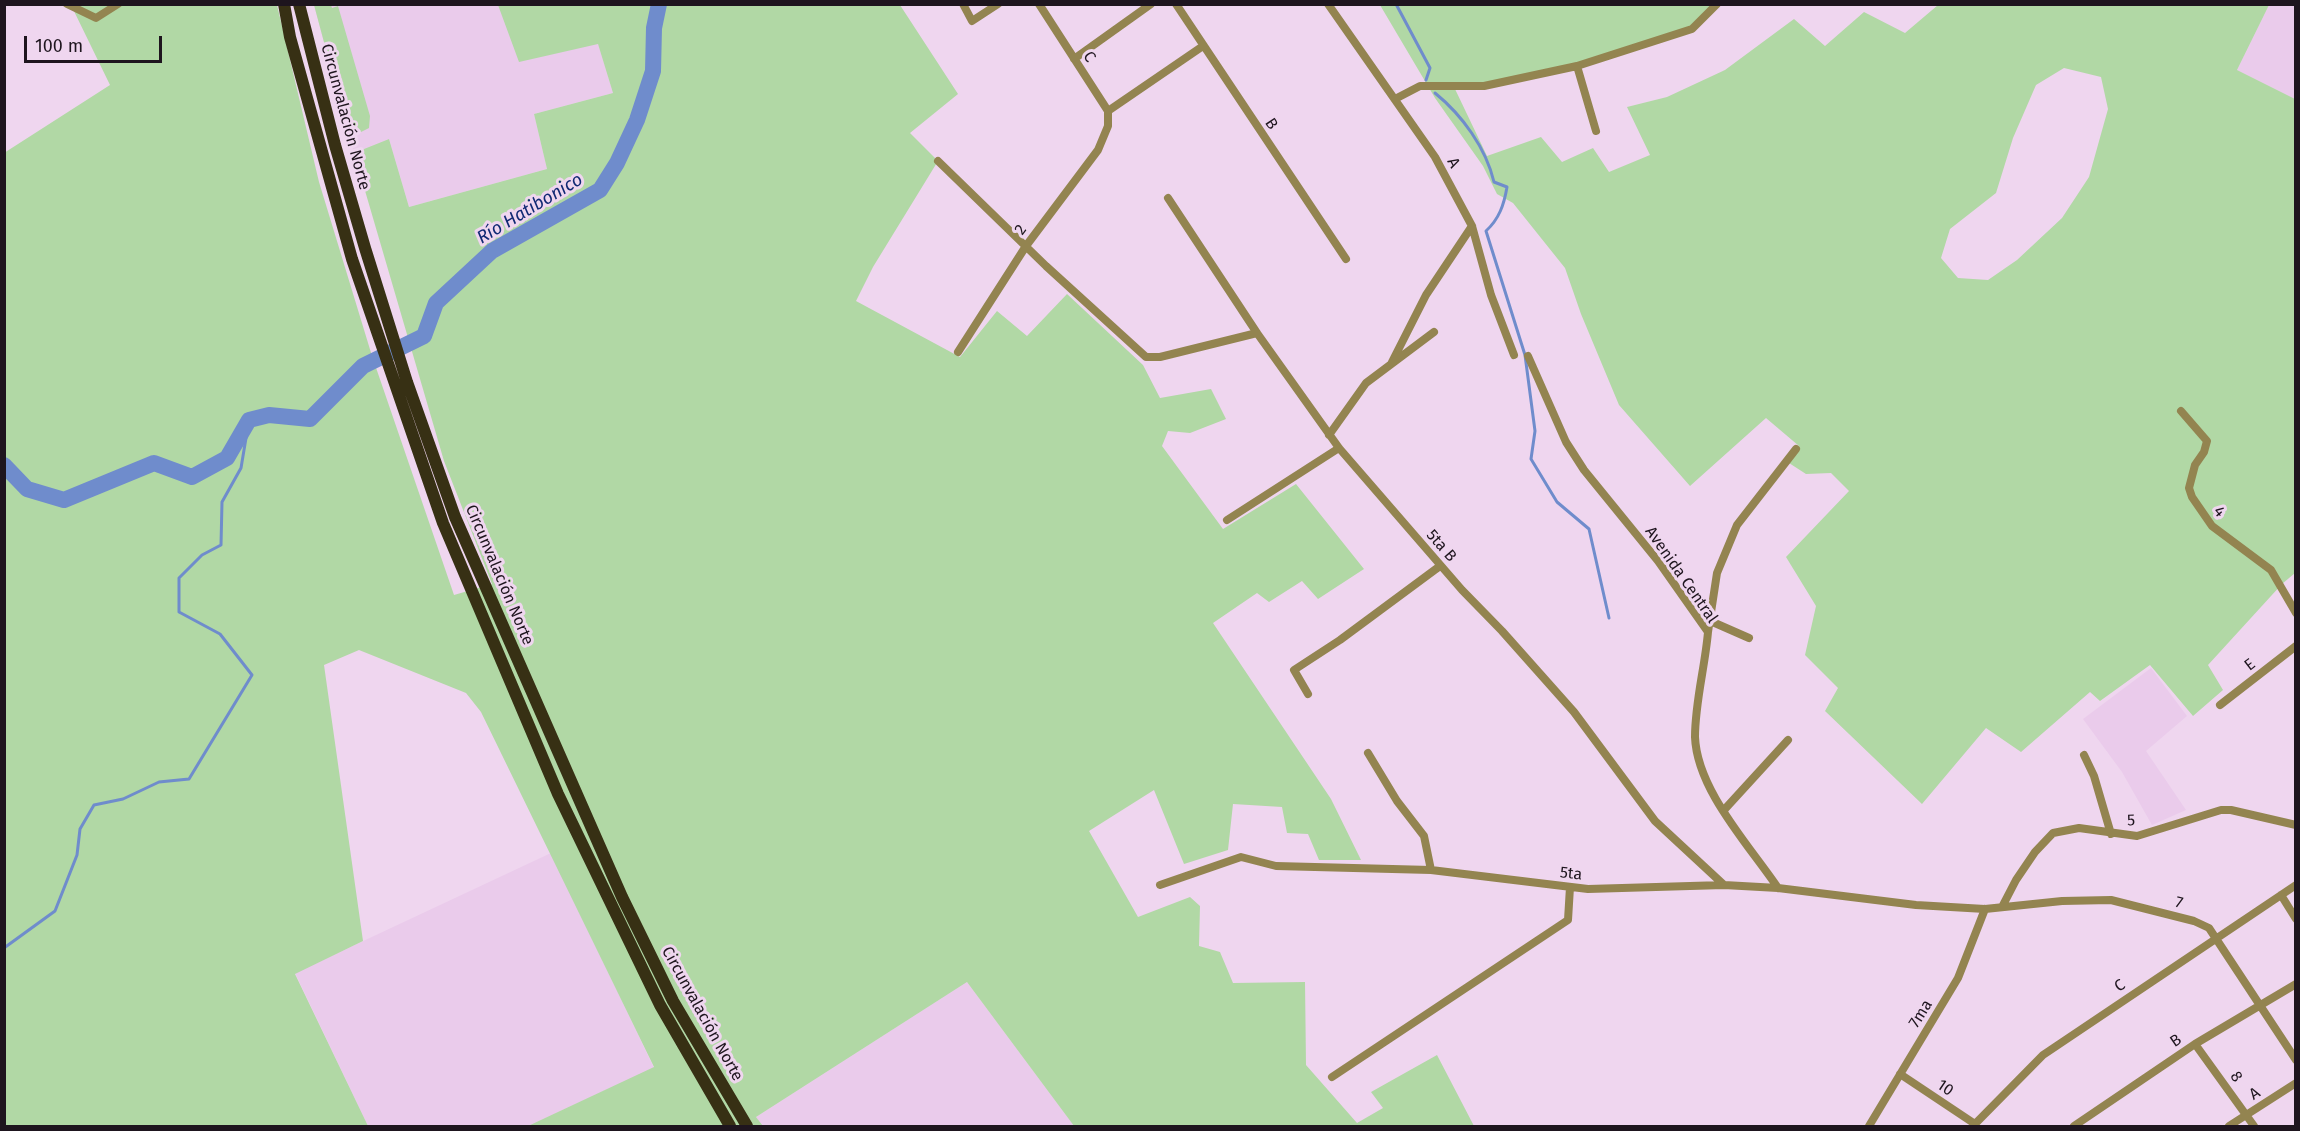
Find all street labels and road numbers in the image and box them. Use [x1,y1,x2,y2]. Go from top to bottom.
street label: Circunvalación Norte [316,42,374,192]
street label: C [1079,48,1099,66]
street label: B [1260,115,1282,133]
street label: A [1442,154,1464,172]
street label: 2 [1011,221,1031,239]
street label: Circunvalación Norte [461,502,537,648]
street label: 4 [2209,503,2229,521]
street label: Avenida Central [1641,523,1721,627]
street label: 5ta B [1422,526,1460,566]
street label: E [2241,655,2259,675]
street label: 5 [2127,811,2135,831]
street label: 5ta [1559,863,1583,885]
street label: 7 [2173,893,2185,913]
street label: Circunvalación Norte [657,944,747,1084]
street label: C [2111,976,2129,996]
street label: 7ma [1905,996,1937,1032]
street label: B [2167,1030,2185,1052]
street label: 8 [2226,1068,2246,1086]
street label: 10 [1933,1076,1957,1100]
street label: A [2246,1083,2264,1105]

